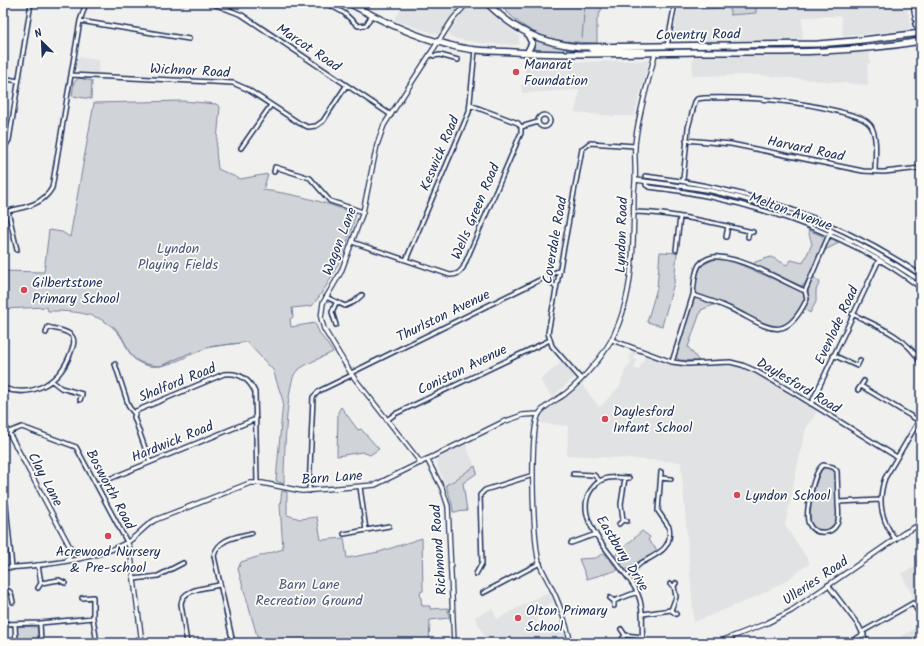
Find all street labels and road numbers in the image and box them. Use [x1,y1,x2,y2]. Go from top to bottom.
street label: Marcot Road [272,18,346,78]
street label: Coventry Road [655,23,742,47]
street label: Wichnor Road [149,58,232,84]
street label: Keswick Road [414,111,466,194]
street label: Harvard Road [765,130,847,168]
street label: Wells Green Road [446,159,506,263]
street label: Melton Avenue [746,187,836,237]
street label: Coverdale Road [536,194,574,286]
street label: Lyndon Road [610,196,634,273]
street label: Wagon Lane [317,203,363,279]
street label: Evenlode Road [809,282,865,368]
street label: Thurlston Avenue [393,283,495,348]
street label: Coniston Avenue [414,338,512,401]
street label: Daylesford Road [752,352,846,420]
street label: Shalford Road [135,357,220,408]
street label: Hardwick Road [128,415,218,468]
street label: Bosworth Road [80,445,141,534]
street label: Clay Lane [22,448,69,511]
street label: Barn Lane [301,465,364,491]
street label: Richmond Road [425,503,453,596]
street label: Eastbury Drive [590,511,655,597]
street label: Ulleries Road [778,550,854,611]

